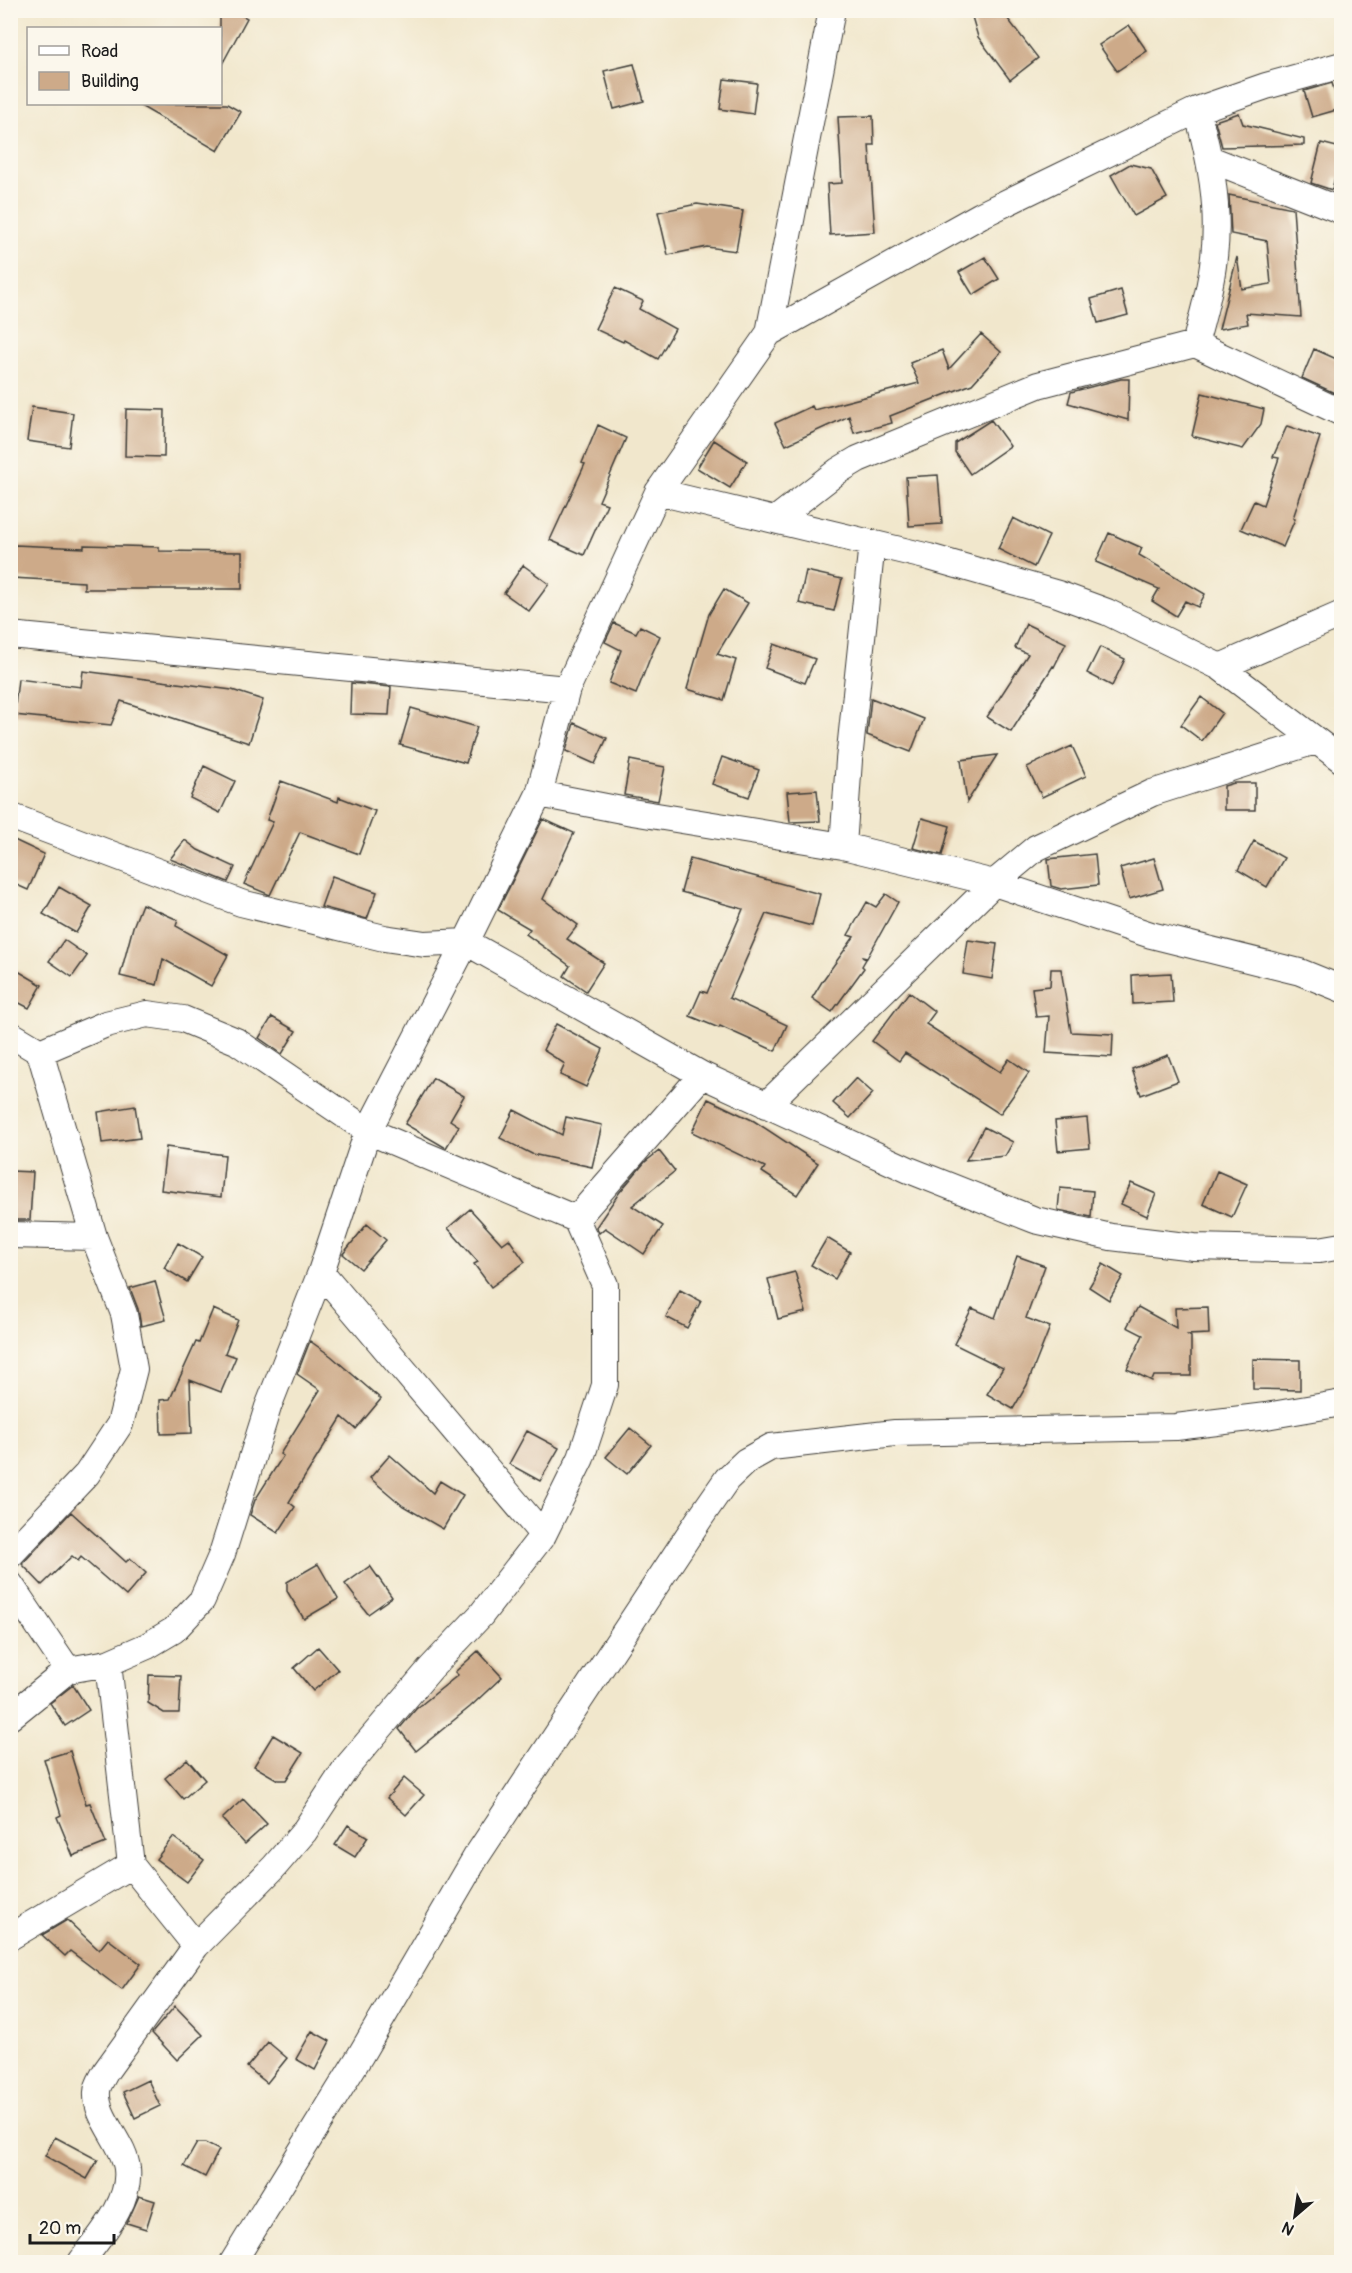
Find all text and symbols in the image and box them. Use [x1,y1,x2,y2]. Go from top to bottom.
legend [27,27,222,105]
text: Road [81,40,118,63]
text: Building [81,70,139,93]
north arrow [1265,2186,1325,2246]
scale bar [30,2207,114,2245]
text: 20 m [39,2217,81,2240]
text: N [1278,2217,1298,2240]

